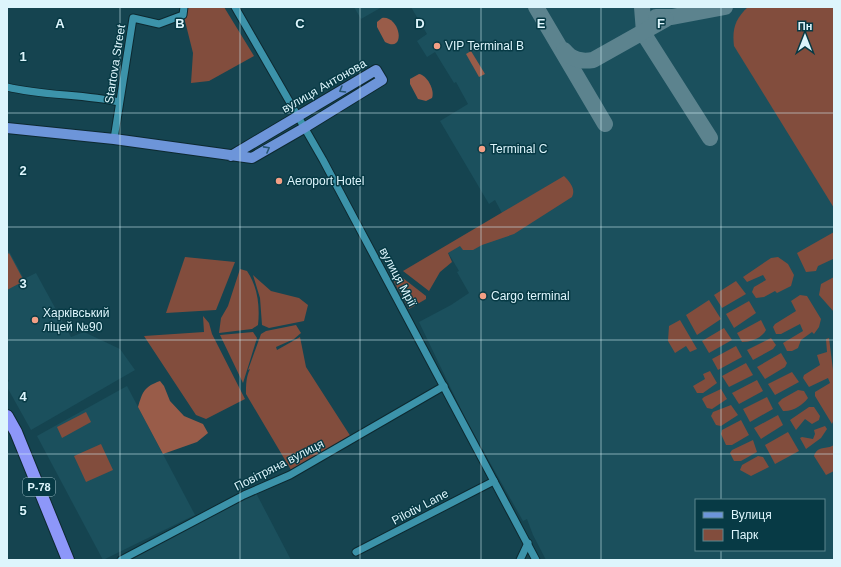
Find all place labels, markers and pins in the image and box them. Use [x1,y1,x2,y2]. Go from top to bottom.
place label: VIP Terminal B [445,39,524,53]
marker: VIP Terminal B [432,41,442,51]
place label: Terminal C [490,142,548,156]
marker: Terminal C [477,144,487,154]
place label: Aeroport Hotel [287,174,364,188]
marker: Aeroport Hotel [274,176,284,186]
place label: Cargo terminal [491,289,570,303]
marker: Cargo terminal [478,291,488,301]
place label: Харківський ліцей №90 [43,306,109,334]
marker: Харківський ліцей №90 [30,315,40,325]

